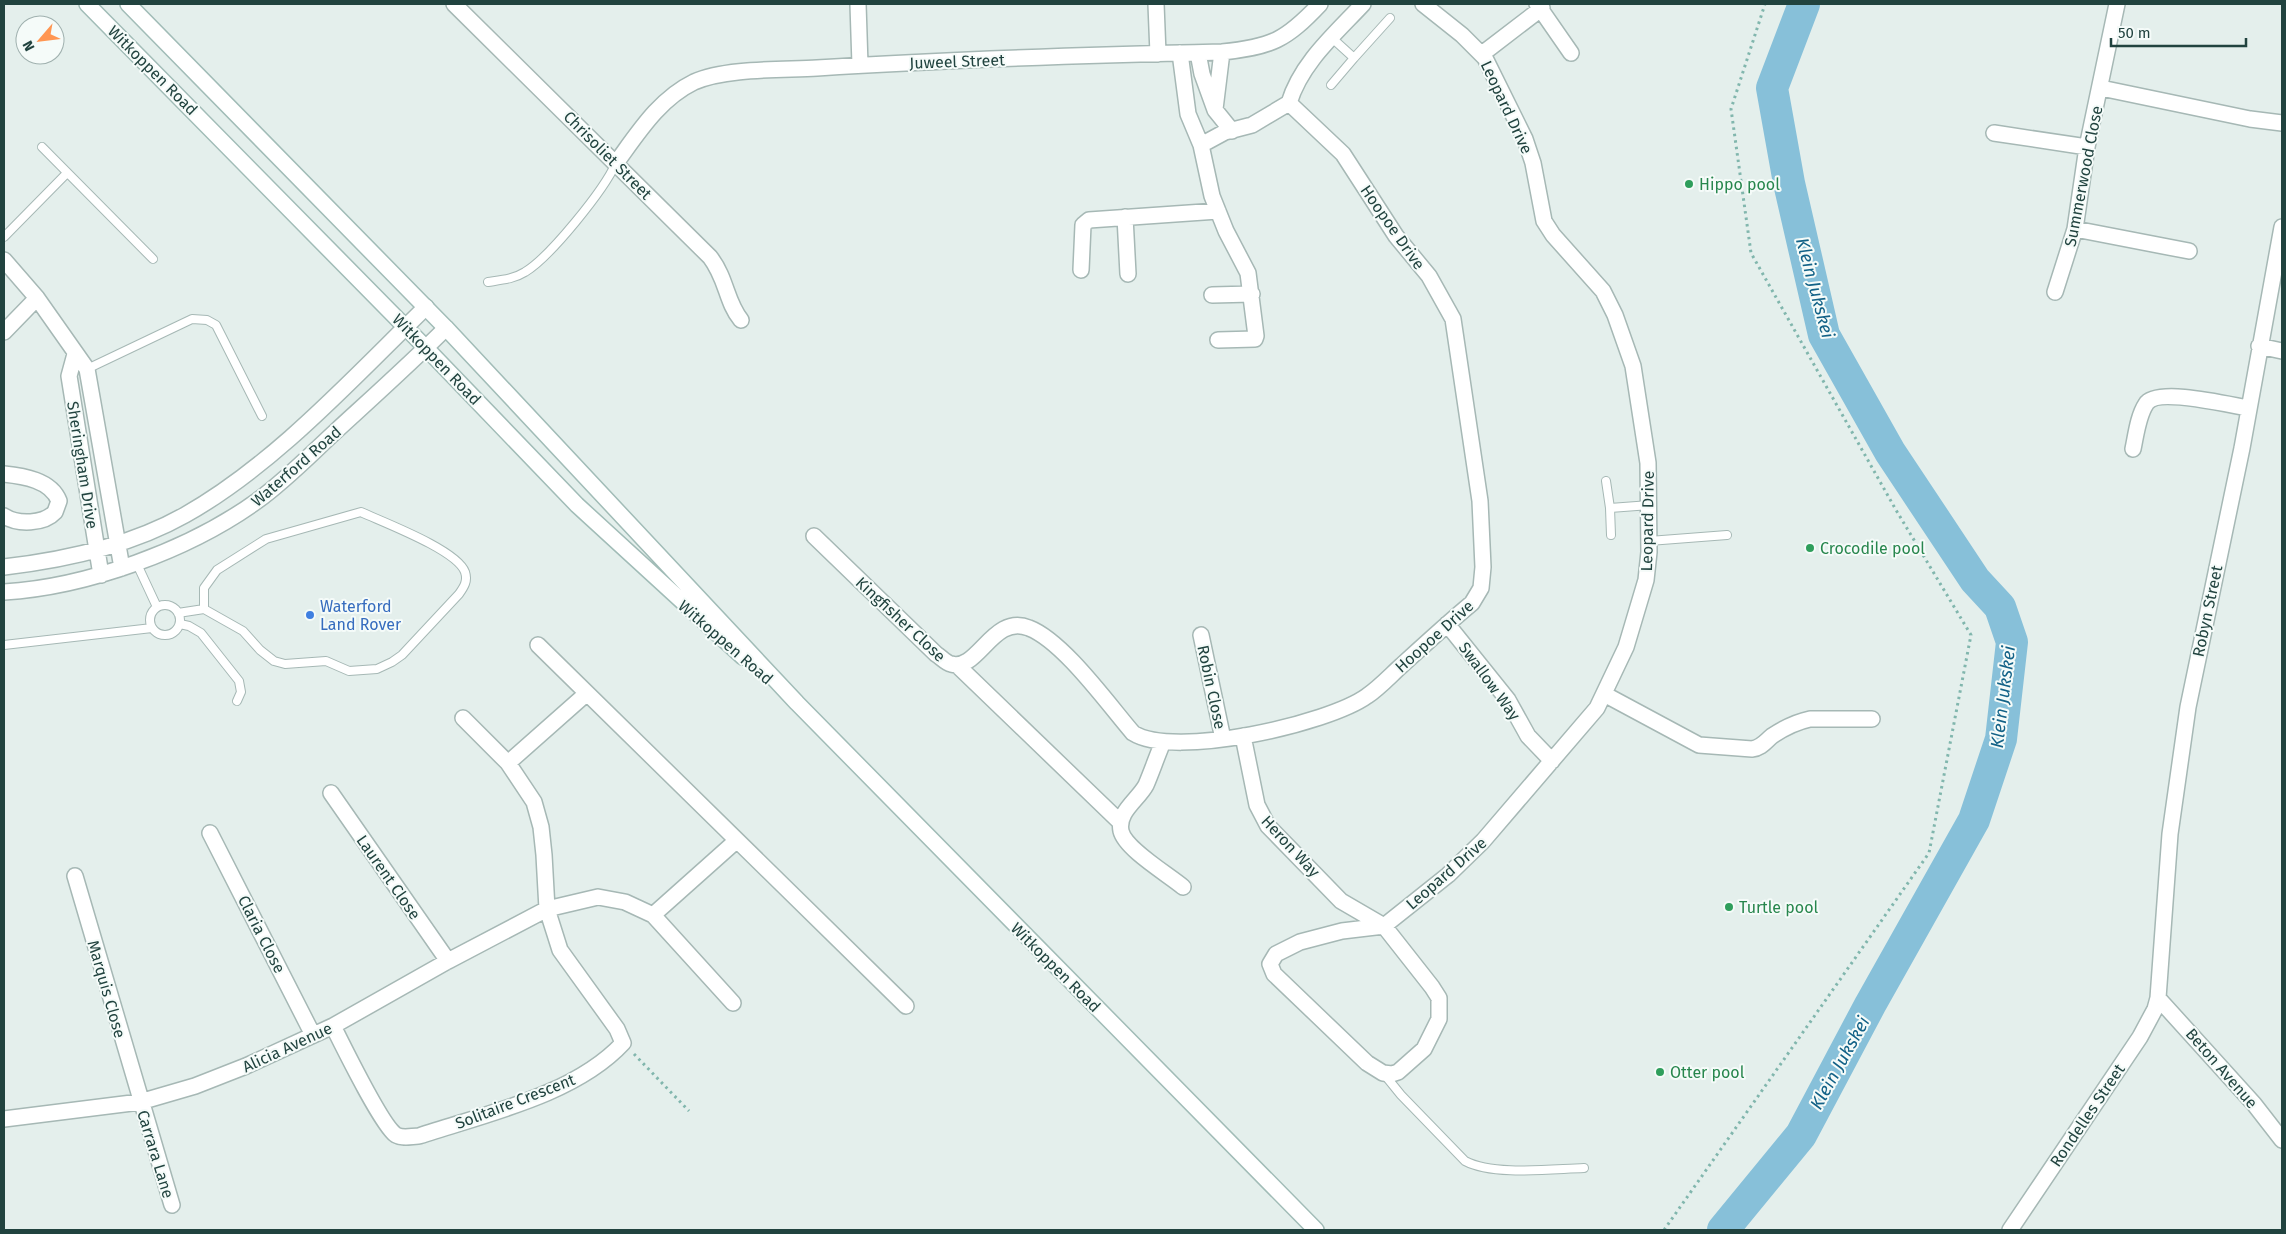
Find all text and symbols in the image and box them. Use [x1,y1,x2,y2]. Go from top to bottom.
north arrow [15,15,65,65]
scale bar [2111,15,2246,47]
street label: Witkoppen Road [104,22,201,119]
text: 50 m [2118,24,2151,42]
text: N [19,38,39,54]
street label: Juweel Street [909,50,1005,73]
street label: Leopard Drive [1477,58,1536,157]
street label: Summerwood Close [2060,104,2106,248]
street label: Chrisoliet Street [560,107,656,204]
place label: Hippo pool [1699,175,1780,194]
marker: Hippo pool [1683,178,1695,190]
street label: Hoopoe Drive [1356,181,1429,273]
water label: Klein Jukskei [1791,235,1839,341]
street label: Witkoppen Road [388,310,485,409]
street label: Sheringham Drive [63,400,102,530]
street label: Waterford Road [248,422,345,511]
street label: Leopard Drive [1637,470,1658,572]
place label: Crocodile pool [1820,539,1925,558]
marker: Crocodile pool [1804,542,1816,554]
street label: Robyn Street [2189,563,2227,659]
street label: Kingfisher Close [852,573,949,666]
street label: Witkoppen Road [674,596,777,689]
street label: Hoopoe Drive [1391,596,1477,677]
place label: Waterford Land Rover [320,597,402,634]
marker: Waterford Land Rover [304,609,316,621]
street label: Swallow Way [1455,639,1524,724]
street label: Robin Close [1193,643,1230,731]
water label: Klein Jukskei [1986,645,2020,749]
street label: Heron Way [1257,812,1324,881]
street label: Laurent Close [353,831,425,923]
street label: Leopard Drive [1402,833,1491,914]
street label: Claria Close [234,892,289,976]
place label: Turtle pool [1739,898,1818,917]
marker: Turtle pool [1723,901,1735,913]
street label: Witkoppen Road [1007,919,1104,1016]
street label: Marquis Close [83,938,130,1040]
water label: Klein Jukskei [1805,1013,1875,1113]
street label: Alicia Avenue [239,1018,335,1076]
street label: Beton Avenue [2182,1024,2262,1112]
street label: Rondelles Street [2046,1060,2129,1170]
place label: Otter pool [1670,1063,1745,1082]
marker: Otter pool [1654,1066,1666,1078]
street label: Solitaire Crescent [453,1070,578,1133]
street label: Carrara Lane [133,1108,178,1201]

